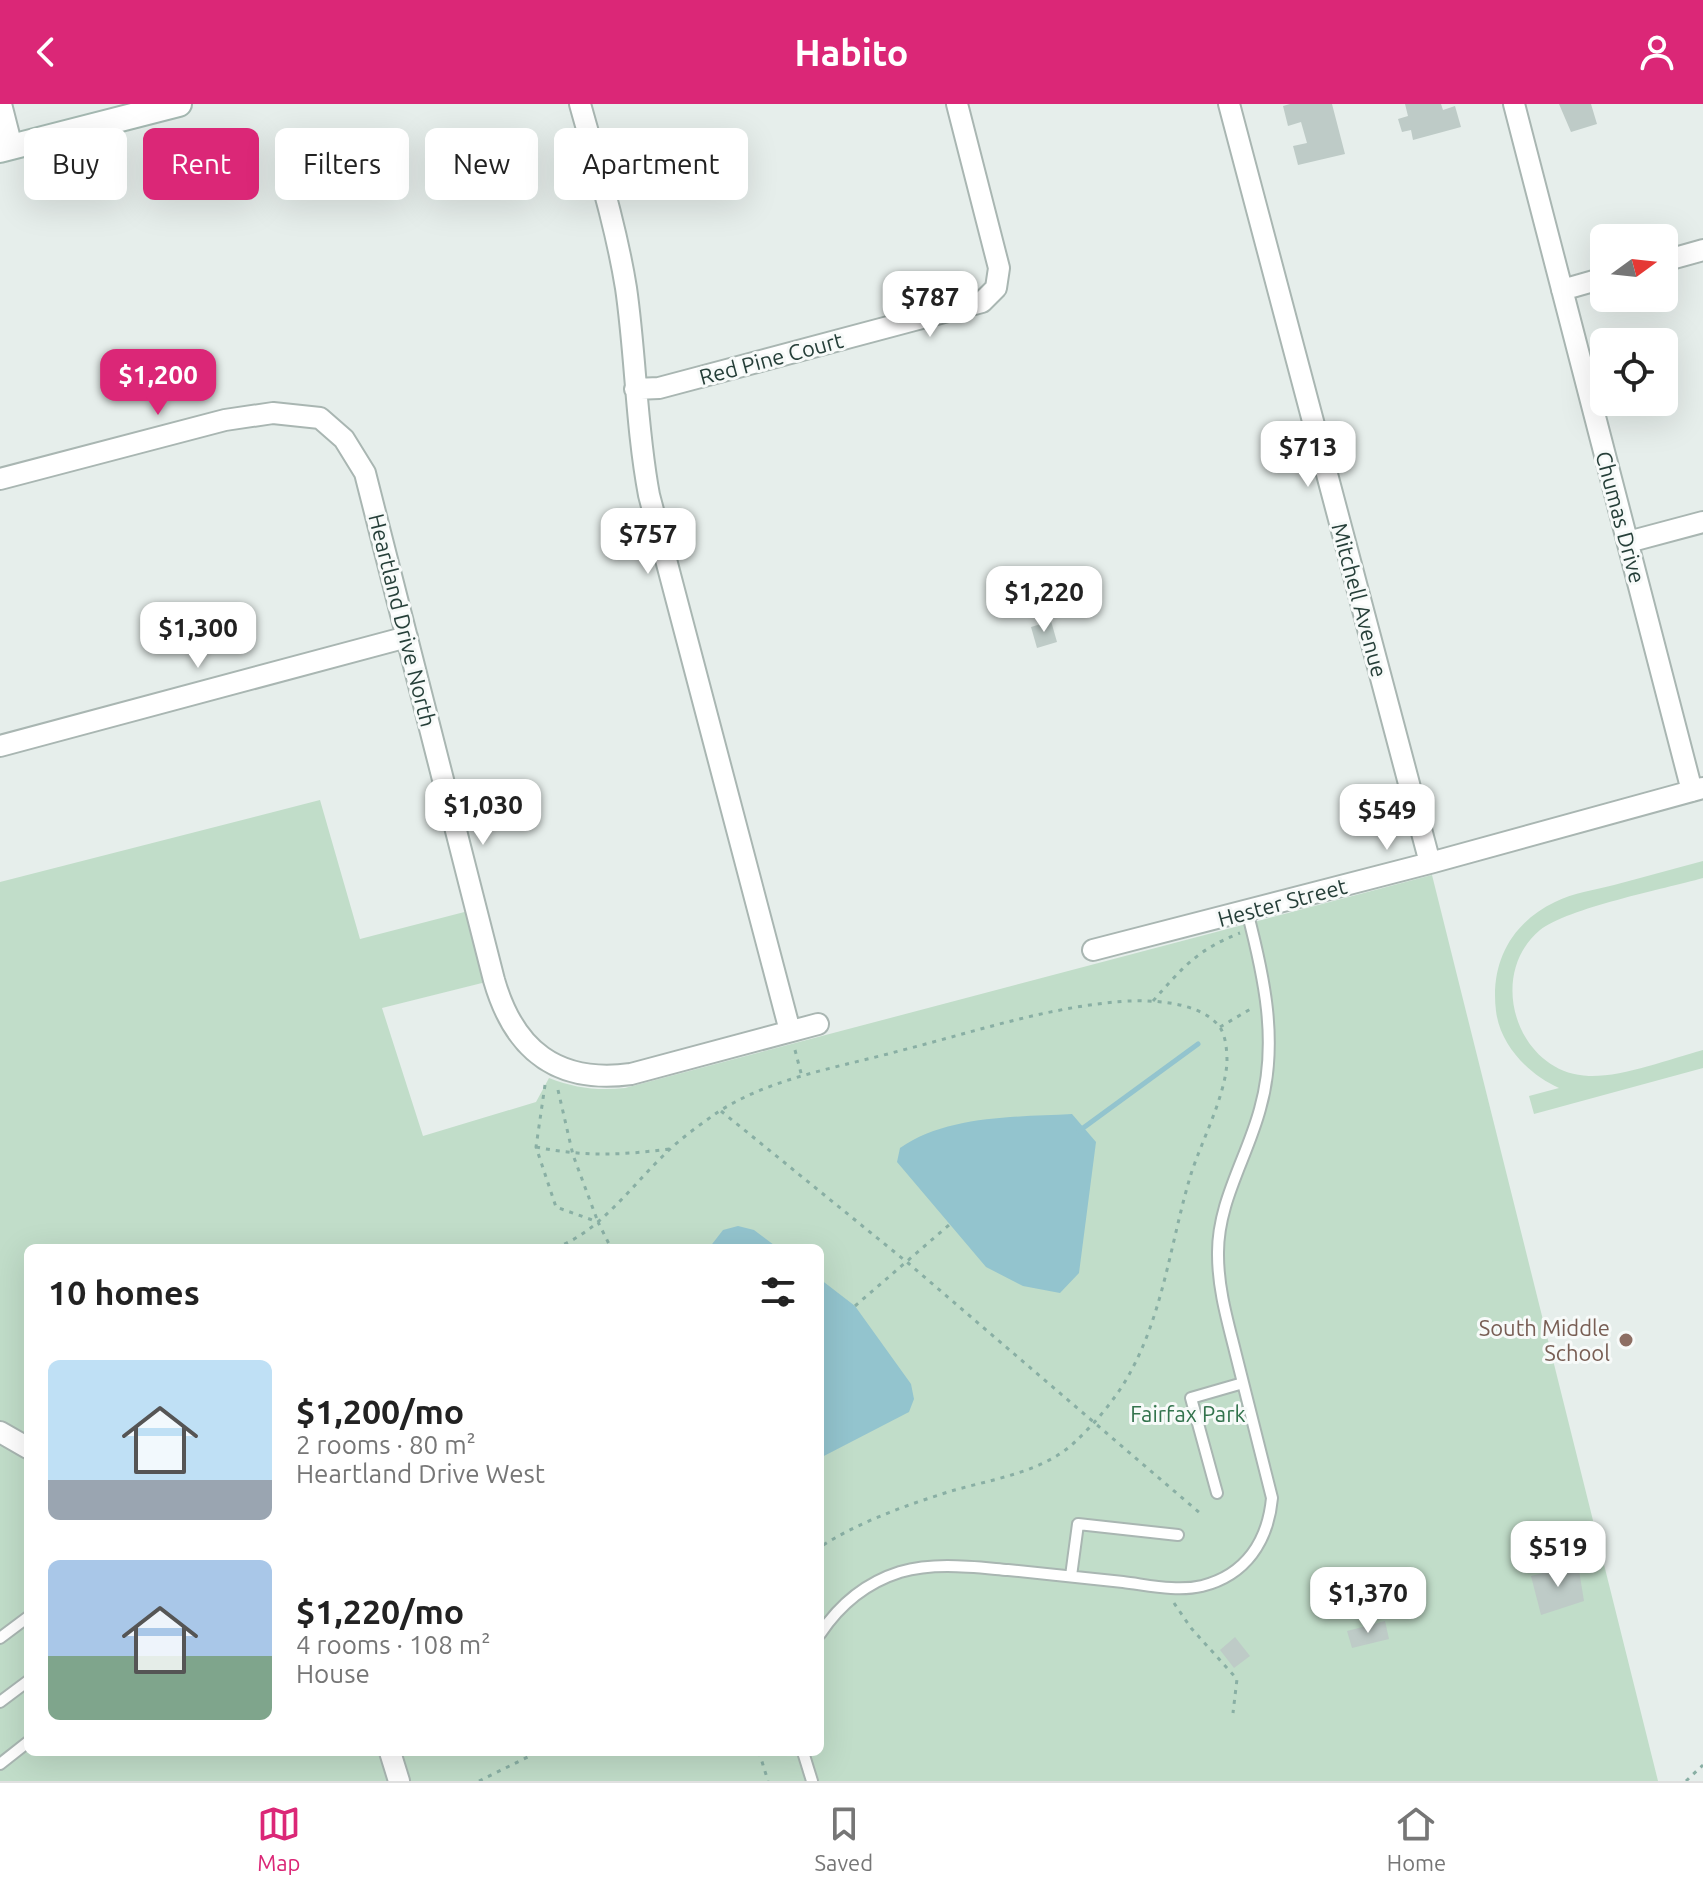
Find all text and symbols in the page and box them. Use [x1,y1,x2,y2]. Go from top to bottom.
icon: back [24,30,68,74]
icon: person [1635,30,1679,74]
text: Habito [795,32,908,73]
chip: Buy [24,128,127,200]
chip: Rent [143,128,259,200]
chip: Filters [275,128,409,200]
chip: New [425,128,538,200]
chip: Apartment [554,128,748,200]
north arrow [1590,224,1678,312]
map controls [1590,224,1678,416]
pin: $787 [883,271,977,339]
text: $787 [901,282,959,311]
street label: Red Pine Court [696,327,846,389]
button: locate [1590,328,1678,416]
pin: $1,200 [93,349,223,417]
text: $1,200 [118,360,198,389]
pin: $713 [1261,421,1355,489]
text: $713 [1279,432,1337,461]
street label: Chumas Drive [1591,448,1651,586]
pin: $757 [601,508,695,576]
street label: Heartland Drive North [364,511,442,729]
text: $757 [619,519,677,548]
street label: Mitchell Avenue [1327,520,1393,680]
pin: $1,220 [979,566,1109,634]
text: $1,220 [1004,577,1084,606]
pin: $1,300 [133,602,263,670]
text: $1,300 [158,613,238,642]
pin: $1,030 [418,779,548,847]
pin: $549 [1340,784,1434,852]
text: $1,030 [443,790,523,819]
text: $549 [1358,795,1416,824]
street label: Hester Street [1215,873,1350,931]
icon: filters [756,1270,800,1314]
text: 10 homes [48,1273,200,1311]
place label: South Middle School [1479,1315,1610,1365]
marker: South Middle School [1617,1331,1635,1349]
icon: home [112,1392,208,1488]
text: $1,200/mo [296,1392,464,1430]
park label: Fairfax Park [1130,1401,1246,1426]
text: 2 rooms · 80 m² [296,1430,476,1459]
text: Heartland Drive West [296,1459,545,1488]
pin: $519 [1511,1521,1605,1589]
text: $519 [1529,1532,1587,1561]
pin: $1,370 [1303,1567,1433,1635]
text: $1,370 [1328,1578,1408,1607]
icon: home [112,1592,208,1688]
text: $1,220/mo [296,1592,464,1630]
text: 4 rooms · 108 m² [296,1630,491,1659]
text: House [296,1659,370,1688]
tab: Map [257,1802,301,1875]
tab: Saved [815,1802,873,1875]
tab: Home [1387,1802,1446,1875]

